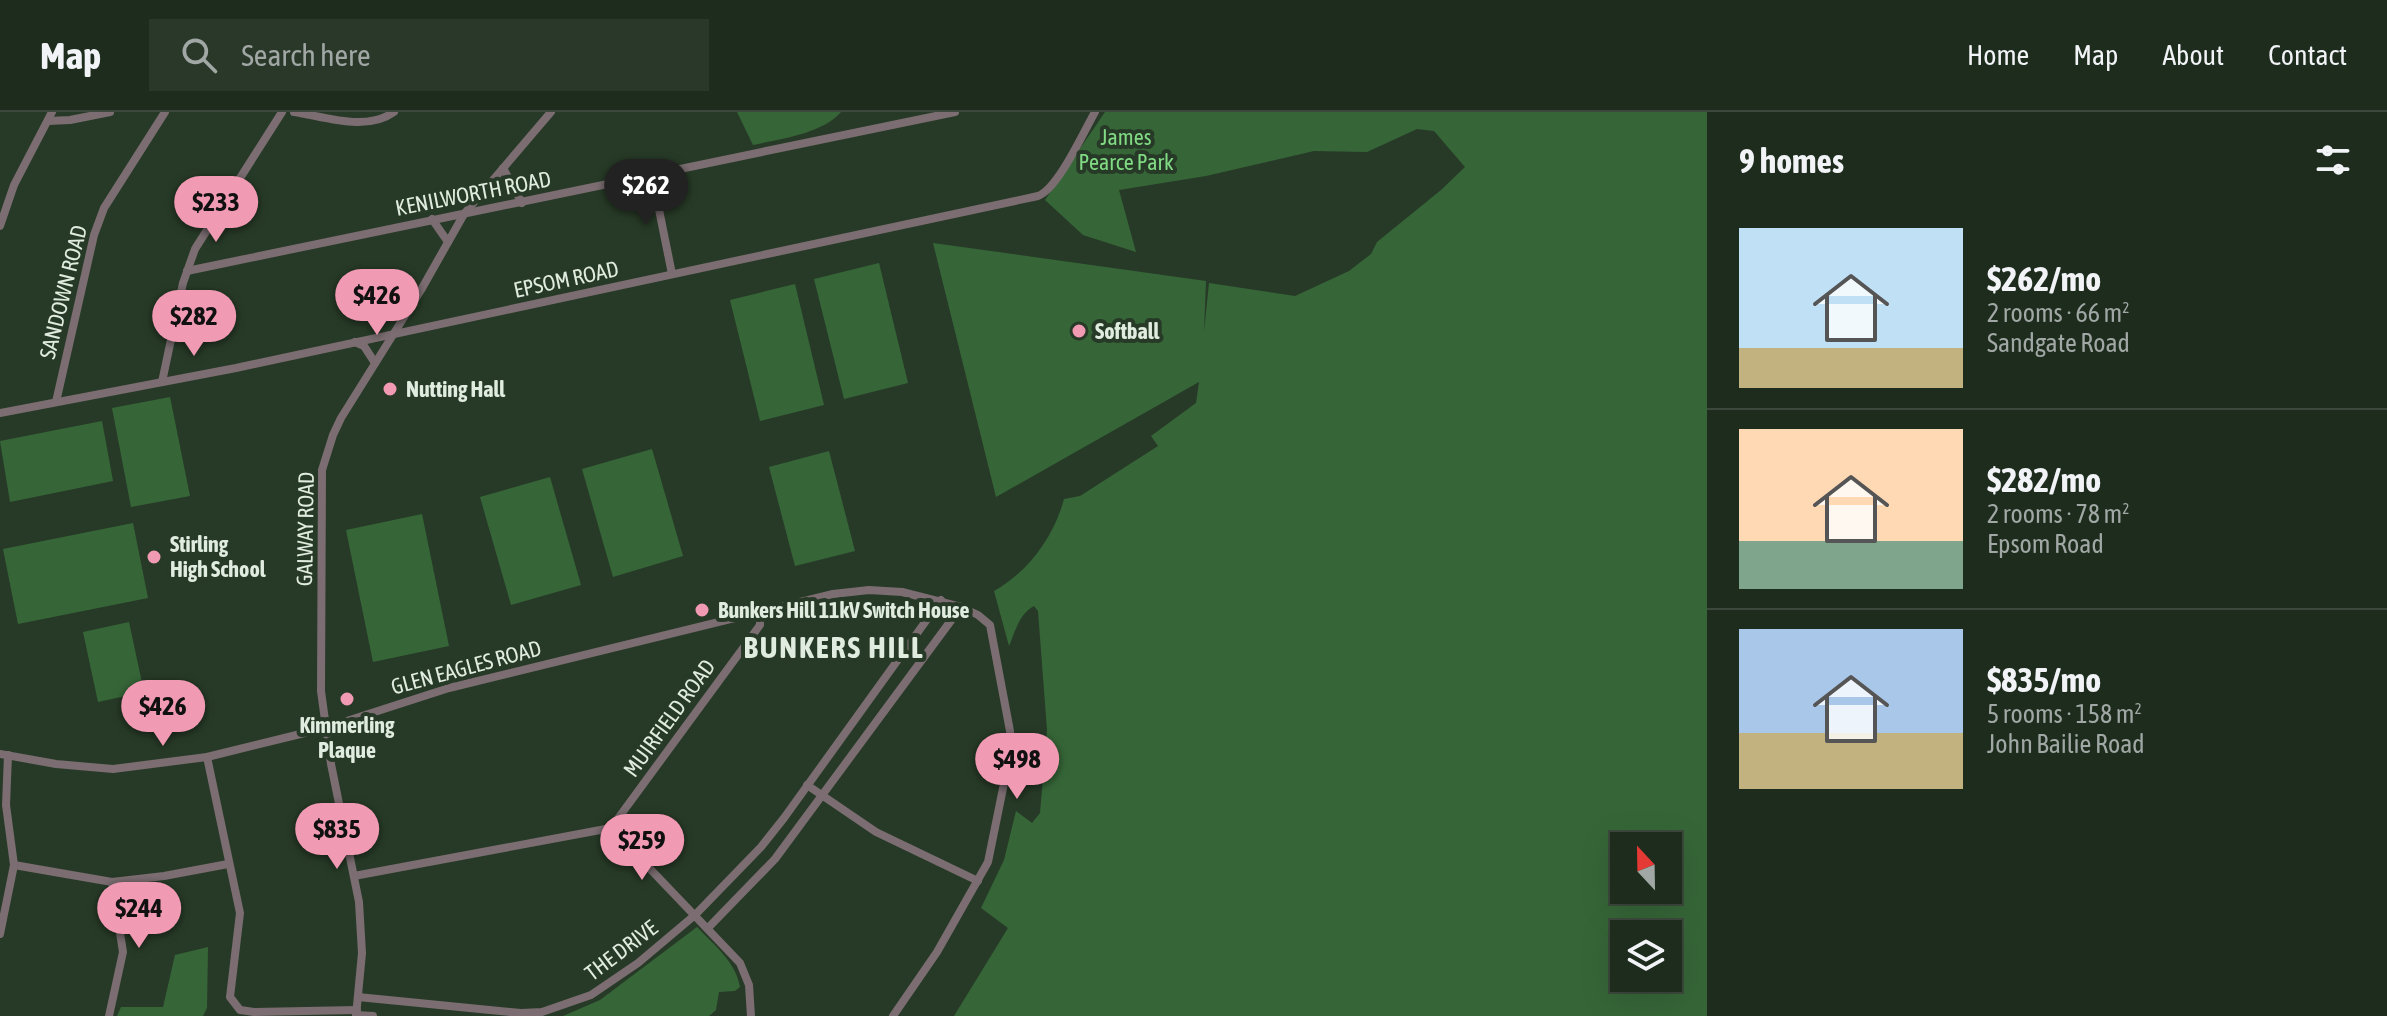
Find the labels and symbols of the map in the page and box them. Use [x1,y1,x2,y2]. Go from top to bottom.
park label: James Pearce Park [1078,124,1174,175]
pin: $262 [599,159,693,227]
street label: KENILWORTH ROAD [393,165,553,221]
pin: $233 [169,176,263,244]
street label: SANDOWN ROAD [34,223,92,361]
street label: EPSOM ROAD [511,255,621,303]
pin: $426 [330,269,424,337]
pin: $282 [147,290,241,358]
place label: Softball [1095,318,1160,344]
marker: Softball [1070,322,1088,340]
place label: Nutting Hall [406,376,506,402]
marker: Nutting Hall [381,380,399,398]
street label: GALWAY ROAD [291,472,319,586]
place label: Stirling High School [170,531,267,582]
marker: Stirling High School [145,548,163,566]
place label: Bunkers Hill 11kV Switch House [718,597,970,623]
marker: Bunkers Hill 11kV Switch House [693,601,711,619]
district label: BUNKERS HILL [743,630,925,664]
street label: GLEN EAGLES ROAD [388,634,544,700]
street label: MUIRFIELD ROAD [618,654,720,782]
pin: $426 [116,680,210,748]
marker: Kimmerling Plaque [338,690,356,708]
place label: Kimmerling Plaque [299,712,395,763]
pin: $498 [970,733,1064,801]
pin: $835 [290,803,384,871]
pin: $259 [595,814,689,882]
north arrow [1610,832,1682,904]
pin: $244 [92,882,186,950]
street label: THE DRIVE [580,914,663,986]

